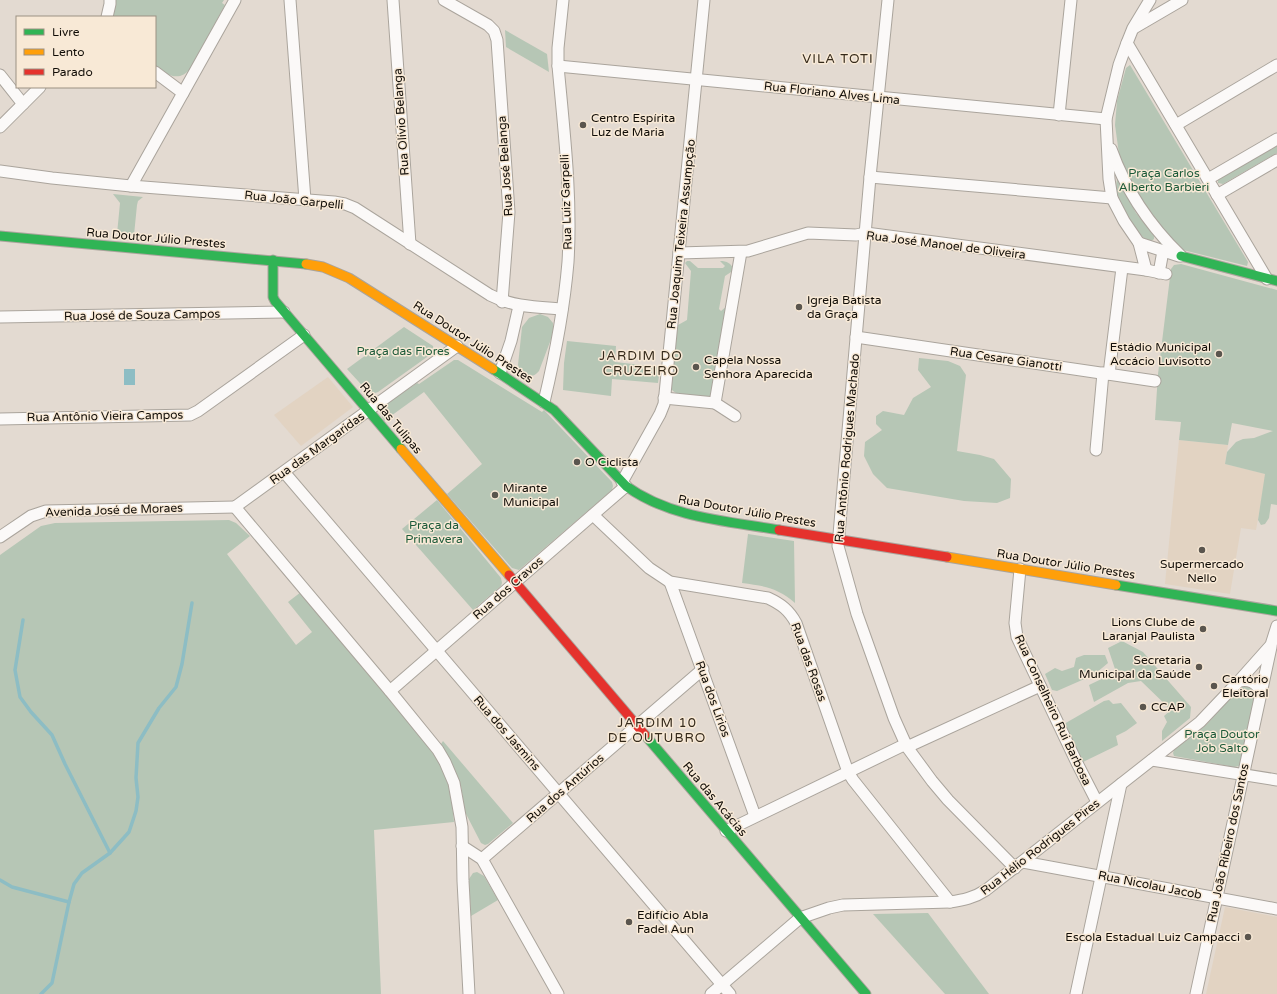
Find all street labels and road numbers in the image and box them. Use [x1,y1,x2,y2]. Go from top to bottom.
street label: Rua Olívio Belanga [390,68,412,176]
street label: Rua Floriano Alves Lima [763,79,901,107]
street label: Rua José Belanga [495,115,515,217]
street label: Rua Joaquim Teixeira Assumpção [664,138,698,330]
street label: Rua Luiz Garpelli [557,154,575,250]
street label: Rua João Garpelli [244,188,344,212]
street label: Rua Doutor Júlio Prestes [86,225,227,251]
street label: Rua José Manoel de Oliveira [865,228,1027,262]
street label: Rua Doutor Júlio Prestes [411,298,536,386]
street label: Rua José de Souza Campos [64,307,221,323]
street label: Rua Cesare Gianotti [949,344,1063,374]
street label: Rua Antônio Rodrigues Machado [832,353,862,543]
street label: Rua das Tulipas [357,379,425,457]
street label: Rua Antônio Vieira Campos [27,408,184,424]
street label: Rua das Margaridas [267,409,367,487]
street label: Rua Doutor Júlio Prestes [677,492,817,530]
street label: Avenida José de Moraes [45,501,183,519]
street label: Rua Doutor Júlio Prestes [996,546,1136,582]
street label: Rua dos Cravos [470,554,546,622]
street label: Rua das Rosas [788,621,830,704]
street label: Rua Conselheiro Rui Barbosa [1012,632,1094,788]
street label: Rua dos Lírios [693,659,733,739]
street label: Rua dos Jasmins [471,693,543,773]
street label: Rua dos Antúrios [523,750,607,825]
street label: Rua das Acácias [680,759,750,839]
street label: Rua João Ribeiro dos Santos [1204,762,1252,924]
street label: Rua Hélio Rodrigues Pires [978,796,1103,898]
street label: Rua Nicolau Jacob [1097,868,1203,902]

